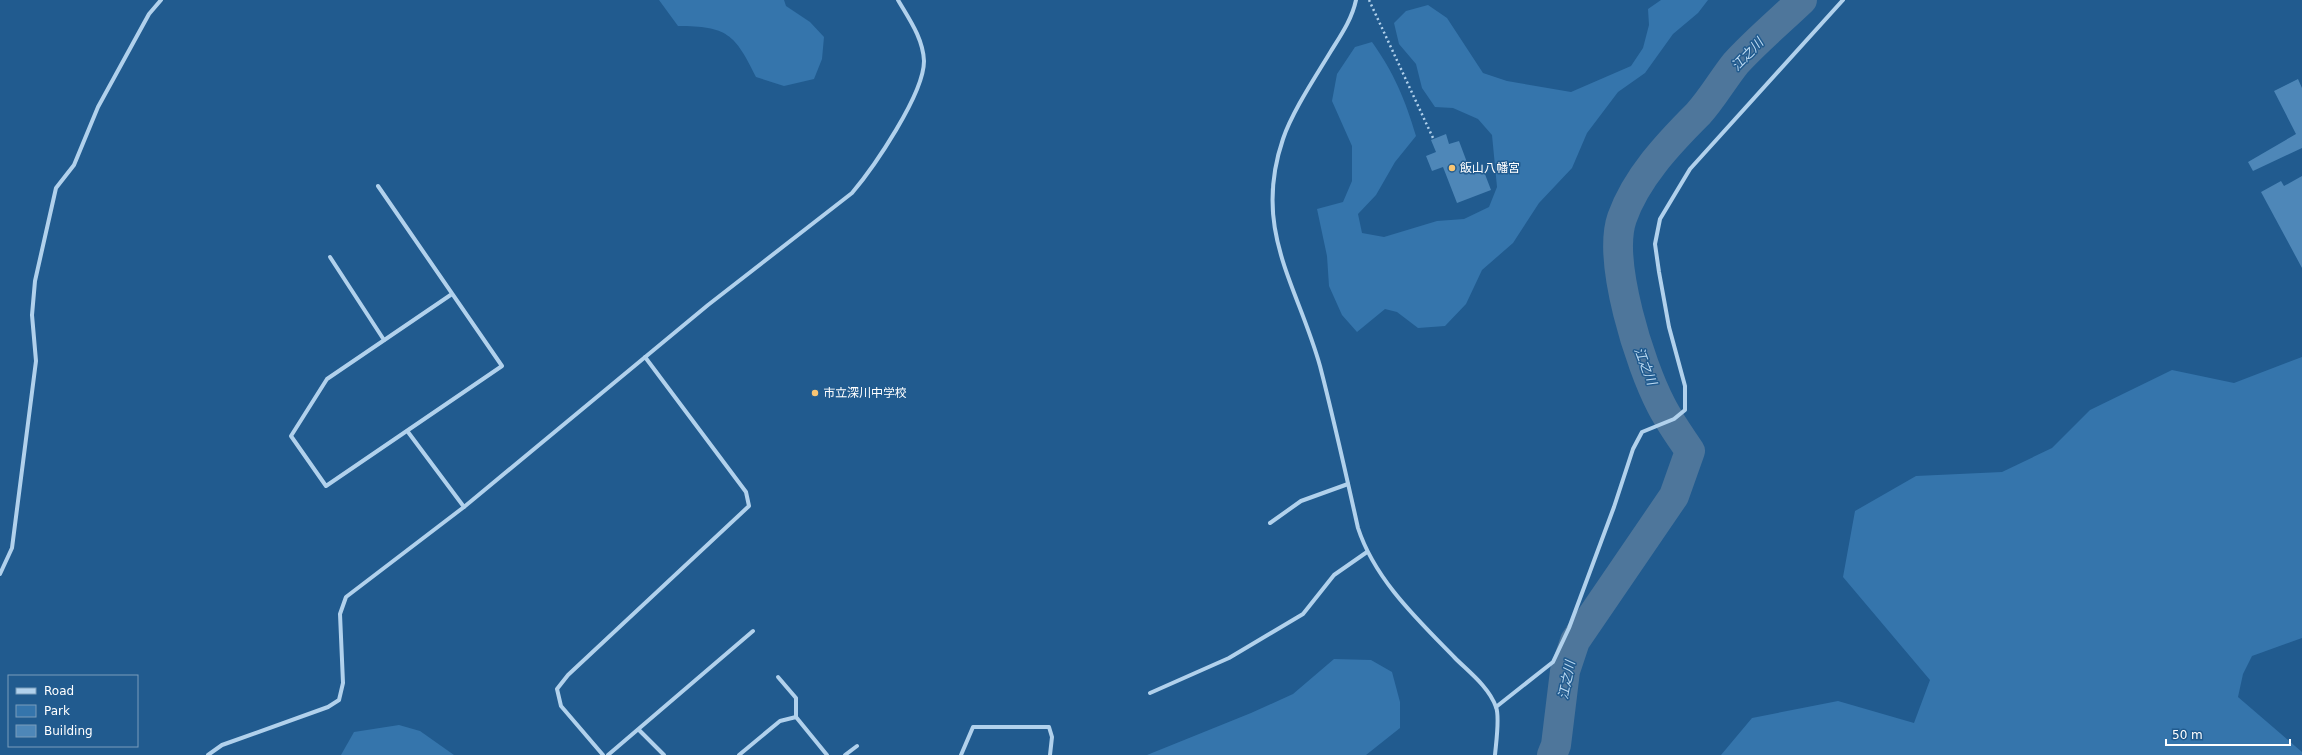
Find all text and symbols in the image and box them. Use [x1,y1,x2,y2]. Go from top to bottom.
water label: 江之川 [1728,34,1768,74]
place label: 飯山八幡宮 [1460,161,1520,175]
marker: 飯山八幡宮 [1447,163,1457,173]
water label: 江之川 [1632,345,1660,389]
place label: 市立深川中学校 [823,386,907,400]
marker: 市立深川中学校 [810,388,820,398]
water label: 江之川 [1555,658,1578,701]
legend [8,675,138,747]
text: Road [44,684,74,698]
text: Park [44,704,70,718]
scale bar [2166,721,2290,747]
text: Building [44,724,93,738]
text: 50 m [2172,728,2203,742]

